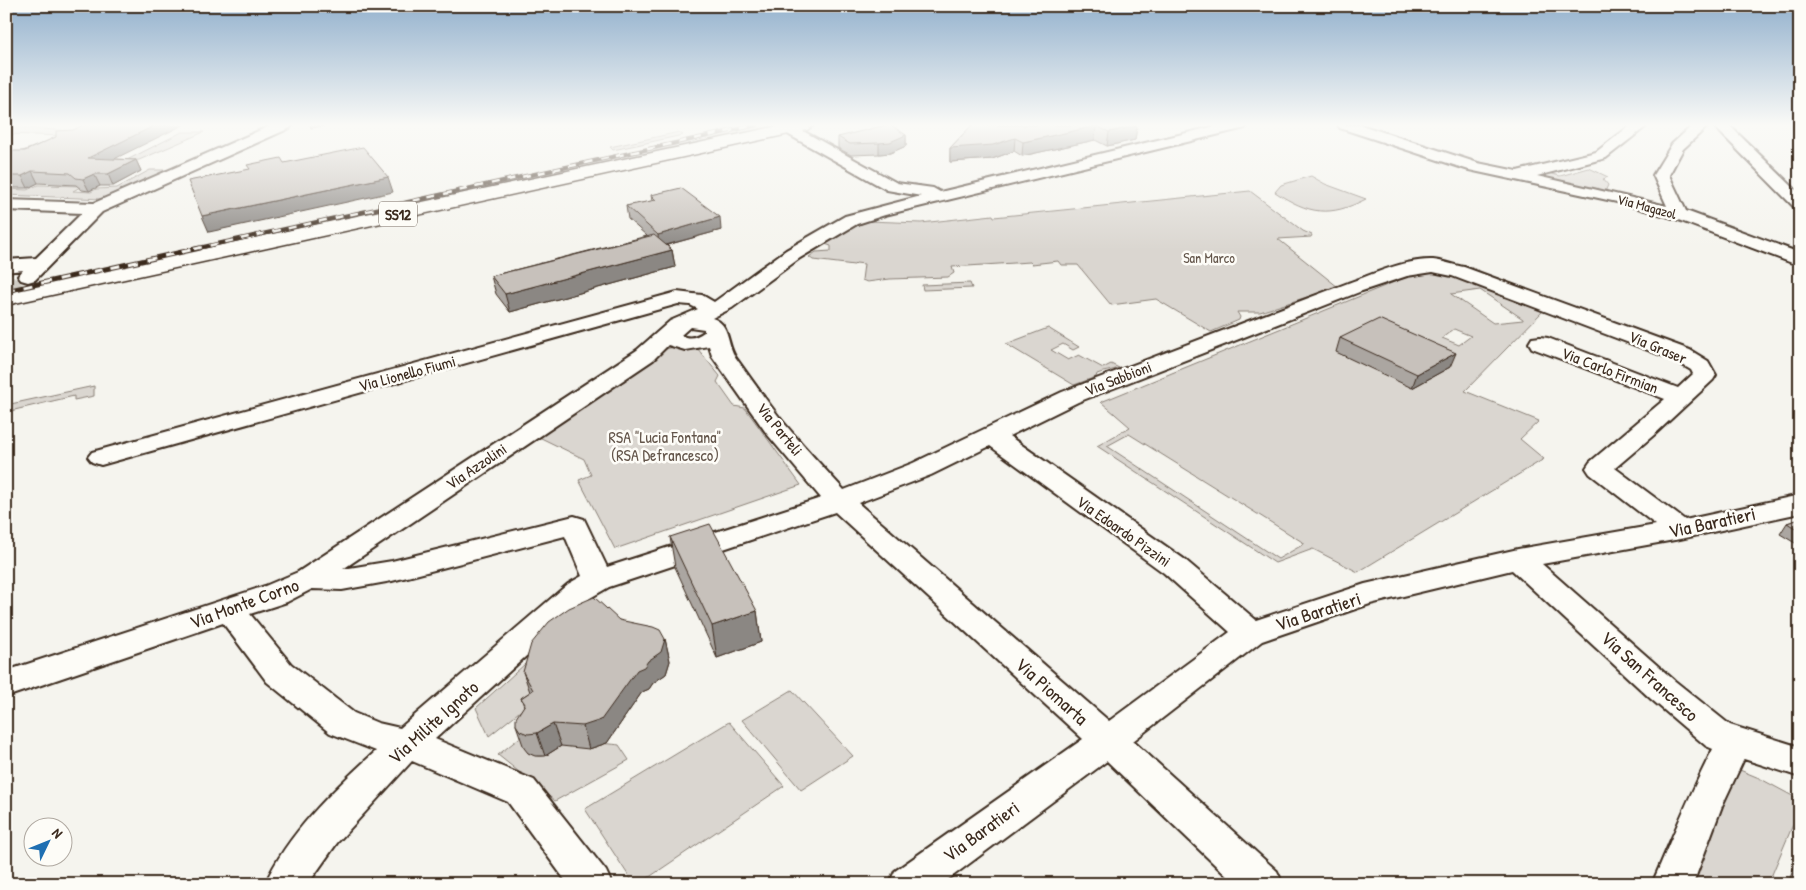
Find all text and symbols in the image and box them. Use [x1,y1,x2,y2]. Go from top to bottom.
street label: Via Magazol [1615,189,1679,224]
road number: SS12 [379,202,417,226]
park label: San Marco [1183,248,1235,267]
street label: Via Graser [1625,325,1691,369]
street label: Via Carlo Firmian [1559,341,1661,399]
street label: Via Lionello Fiumi [356,349,458,397]
street label: Via Sabbioni [1081,355,1155,401]
street label: Via Parteli [752,398,808,460]
park label: RSA "Lucia Fontana" (RSA Defrancesco) [609,426,721,466]
street label: Via Azzolini [441,438,511,494]
street label: Via Edoardo Pizzini [1072,490,1176,572]
street label: Via Baratieri [1666,500,1758,544]
street label: Via Monte Corno [186,571,303,635]
street label: Via Baratieri [1272,585,1364,637]
street label: Via San Francesco [1595,625,1705,727]
street label: Via Piomarta [1010,651,1094,731]
street label: Via Milite Ignoto [382,674,484,770]
street label: Via Baratieri [938,794,1024,868]
north arrow [22,818,72,868]
text: N [48,824,68,842]

